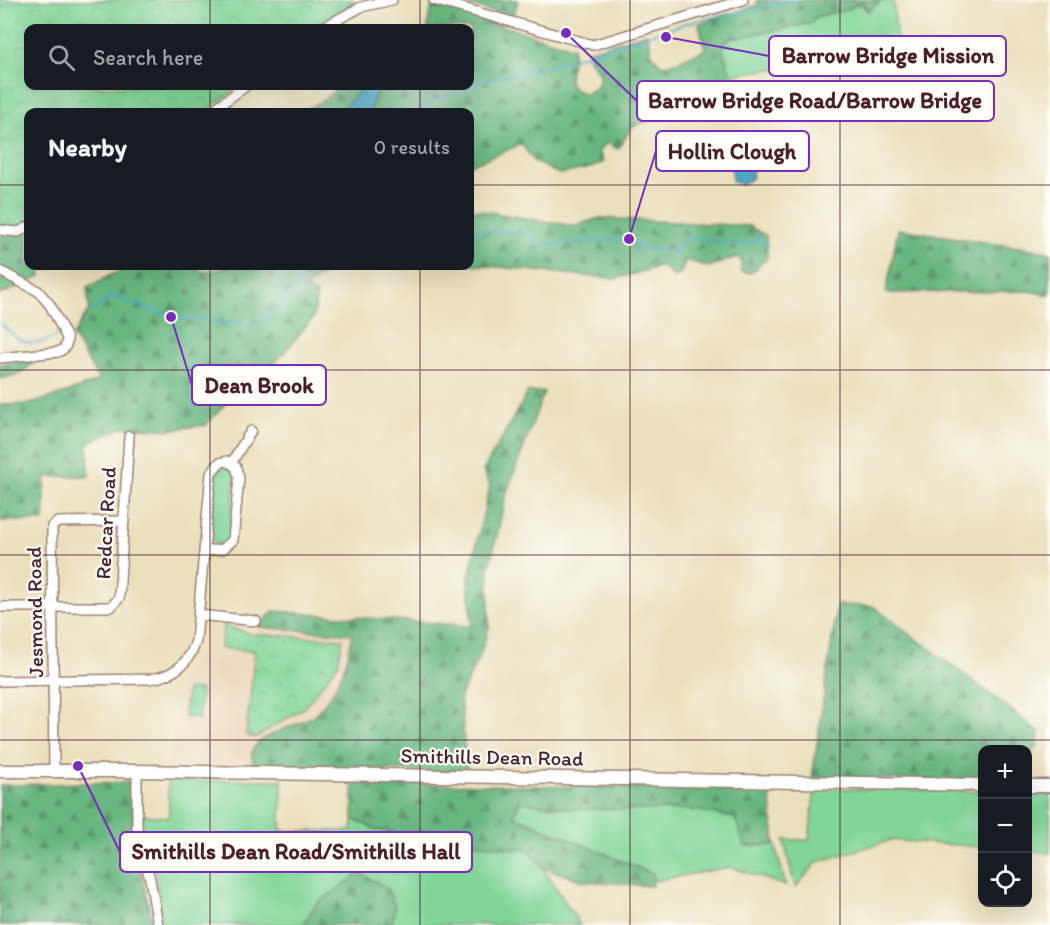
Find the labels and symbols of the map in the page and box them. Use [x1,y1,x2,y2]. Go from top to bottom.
callout: Barrow Bridge Mission [769,36,1006,76]
text: Barrow Bridge Mission [782,42,995,69]
callout: Barrow Bridge Road/Barrow Bridge [637,81,994,121]
text: Barrow Bridge Road/Barrow Bridge [648,87,982,114]
callout: Hollin Clough [656,131,809,171]
text: Hollin Clough [668,138,797,165]
callout: Dean Brook [192,365,326,405]
text: Dean Brook [204,372,314,399]
street label: Redcar Road [90,465,121,580]
street label: Jesmond Road [21,546,48,678]
street label: Smithills Dean Road [400,742,584,771]
callout: Smithills Dean Road/Smithills Hall [120,832,472,872]
text: Smithills Dean Road/Smithills Hall [131,838,461,865]

